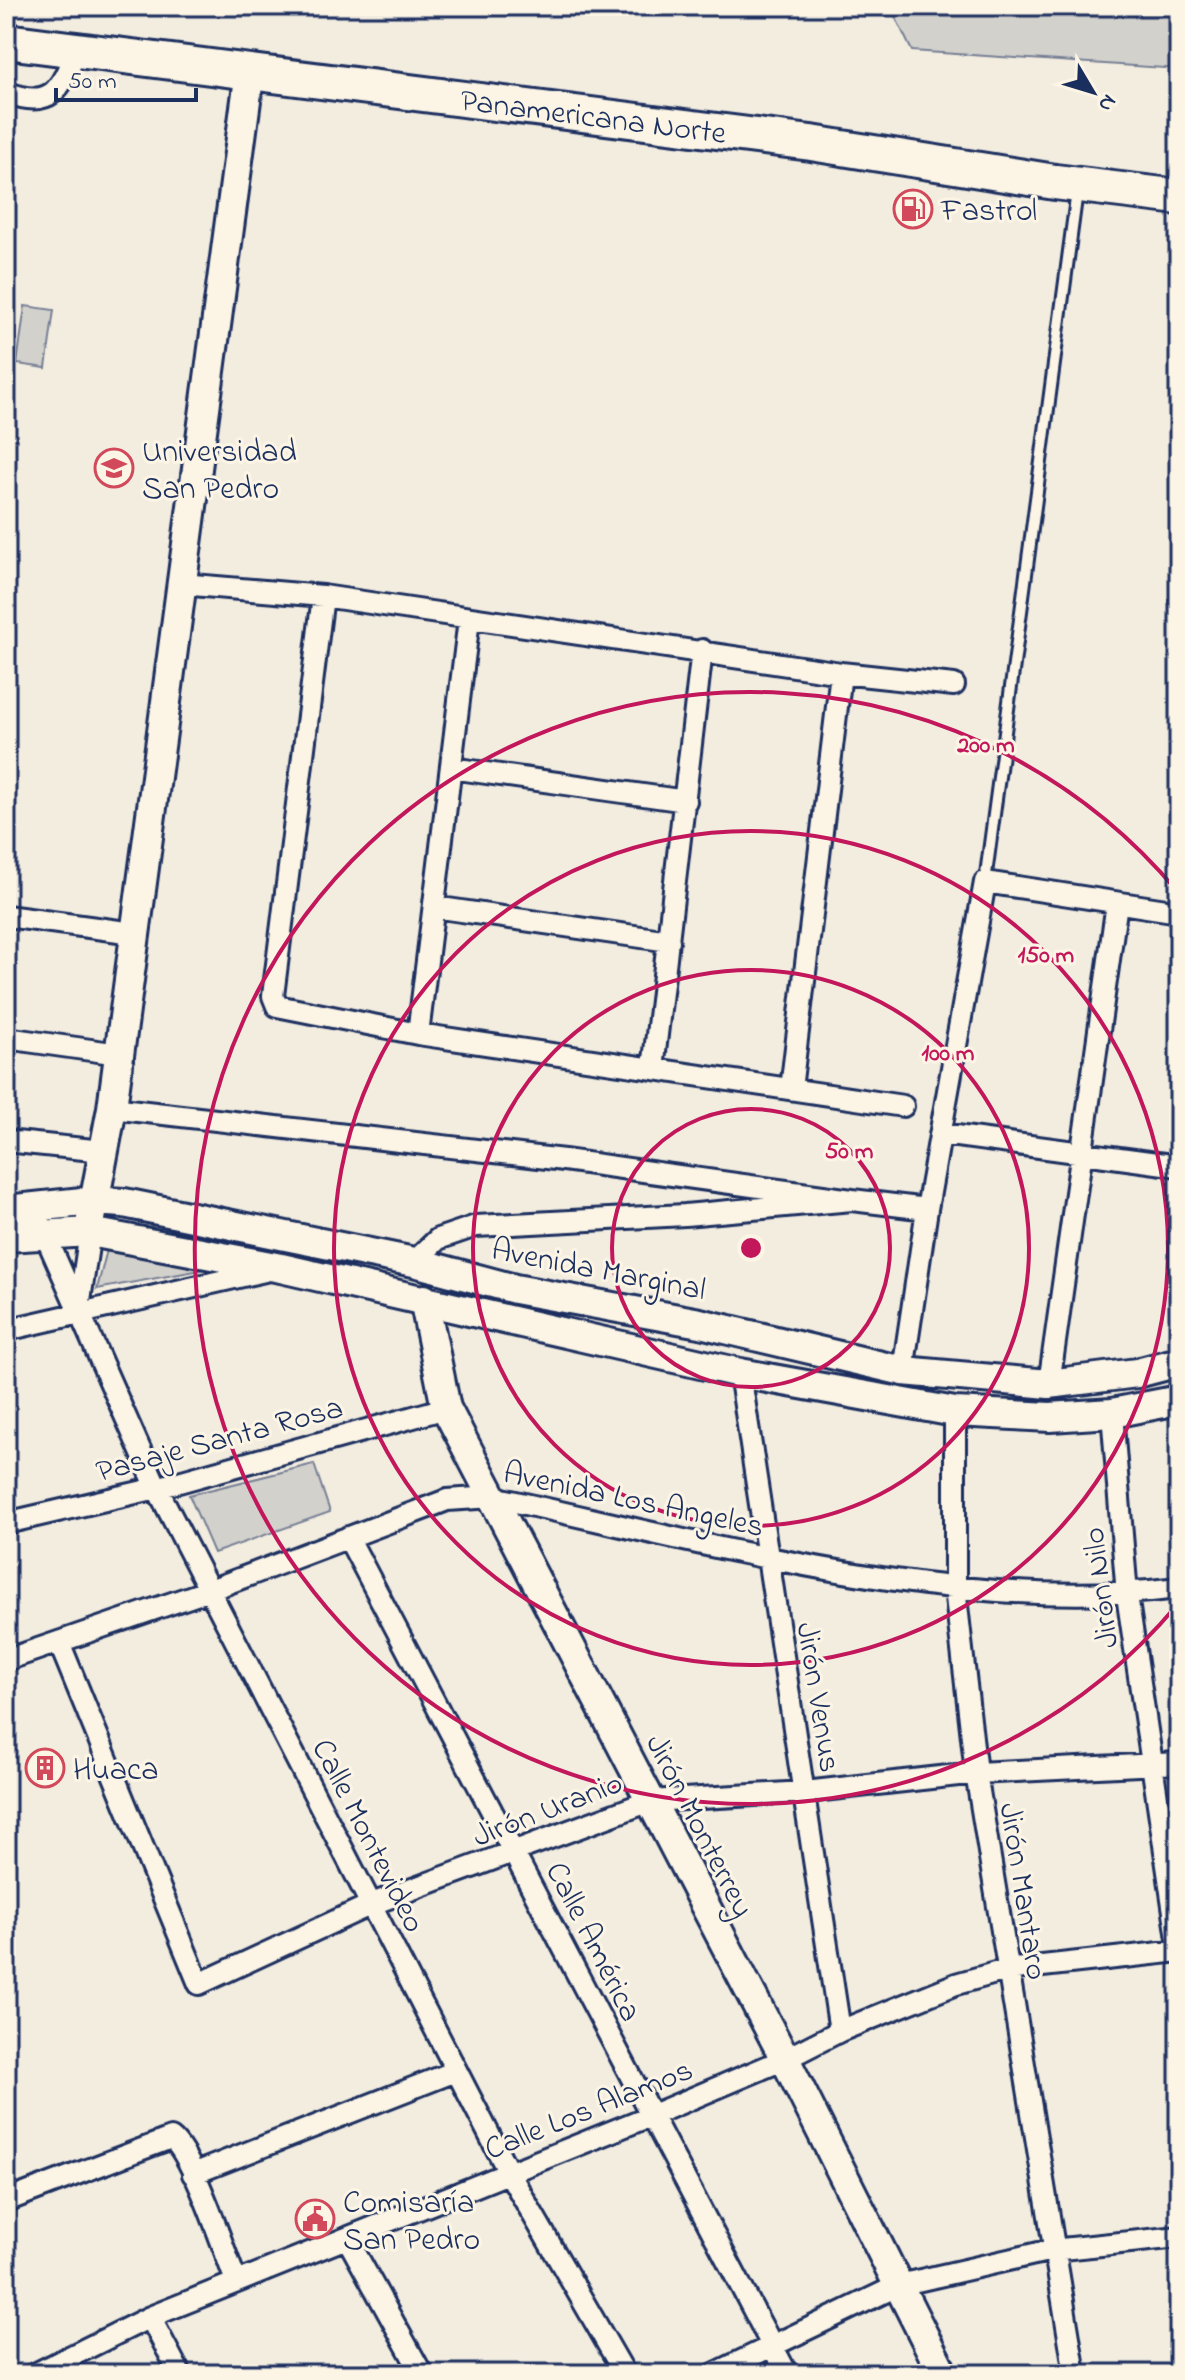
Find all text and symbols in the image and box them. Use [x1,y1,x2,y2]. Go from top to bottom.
scale bar [56,52,196,102]
north arrow [1053,52,1133,132]
text: 50 m [68,65,117,100]
street label: Panamericana Norte [457,79,729,159]
text: N [1089,87,1124,118]
fuel station icon: Fastrol [892,188,934,230]
place label: Fastrol [940,189,1037,236]
place label: Universidad San Pedro [142,430,297,514]
school or university icon: Universidad San Pedro [93,447,135,489]
text: 200 m [956,729,1015,764]
text: 150 m [1018,939,1075,974]
text: 100 m [922,1037,975,1072]
text: 50 m [825,1135,874,1170]
street label: Avenida Marginal [487,1228,710,1315]
centre of rings [737,1234,765,1262]
street label: Pasaje Santa Rosa [91,1386,349,1497]
street label: Avenida Los Angeles [499,1451,768,1552]
street label: Jirón Nilo [1072,1525,1133,1651]
street label: Jirón Venus [781,1619,852,1776]
street label: Jirón Monterrey [631,1727,764,1927]
street label: Calle Montevideo [298,1732,436,1942]
building icon: Huaca [24,1747,66,1789]
place label: Huaca [73,1748,159,1795]
street label: Jirón Uranio [466,1761,630,1861]
street label: Jirón Mantaro [984,1800,1059,1984]
street label: Calle América [531,1854,652,2031]
street label: Calle Los Alamos [478,2048,700,2174]
place label: Comisaría San Pedro [343,2181,480,2265]
public building icon: Comisaría San Pedro [294,2198,336,2240]

